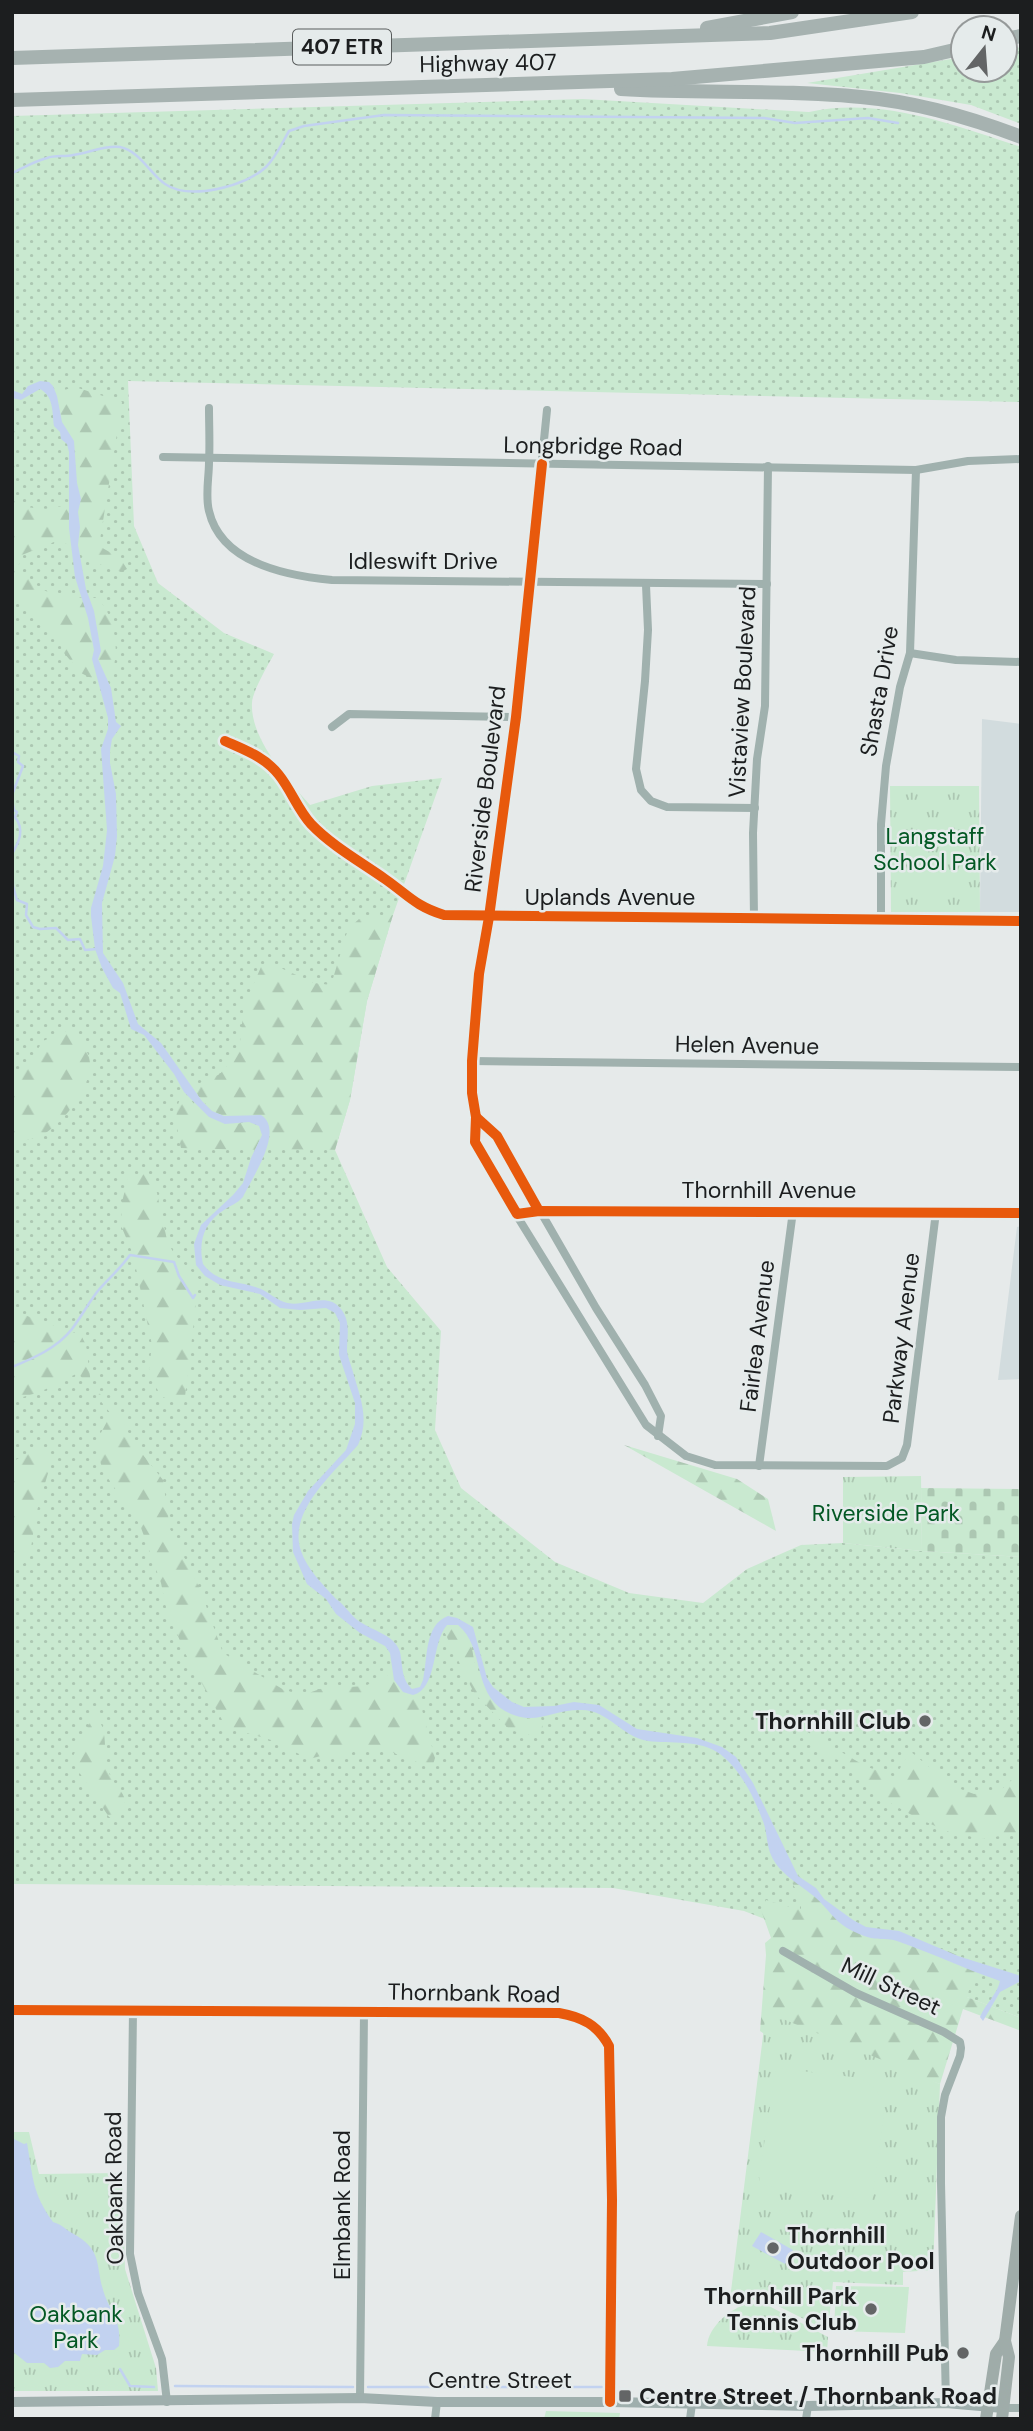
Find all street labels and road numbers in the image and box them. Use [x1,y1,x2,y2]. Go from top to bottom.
road number: 407 ETR [293,30,391,64]
street label: Highway 407 [419,47,557,79]
street label: Longbridge Road [503,429,683,463]
street label: Idleswift Drive [348,546,498,576]
street label: Vistaview Boulevard [721,585,763,799]
street label: Shasta Drive [853,623,905,759]
street label: Riverside Boulevard [457,684,513,894]
street label: Uplands Avenue [525,882,695,912]
street label: Helen Avenue [675,1029,819,1061]
street label: Thornhill Avenue [682,1175,856,1205]
street label: Parkway Avenue [876,1251,926,1425]
street label: Fairlea Avenue [733,1258,781,1414]
street label: Mill Street [836,1950,946,2022]
street label: Thornbank Road [387,1976,561,2010]
street label: Oakbank Road [98,2111,130,2265]
street label: Elmbank Road [327,2130,357,2280]
street label: Centre Street [428,2365,572,2395]

